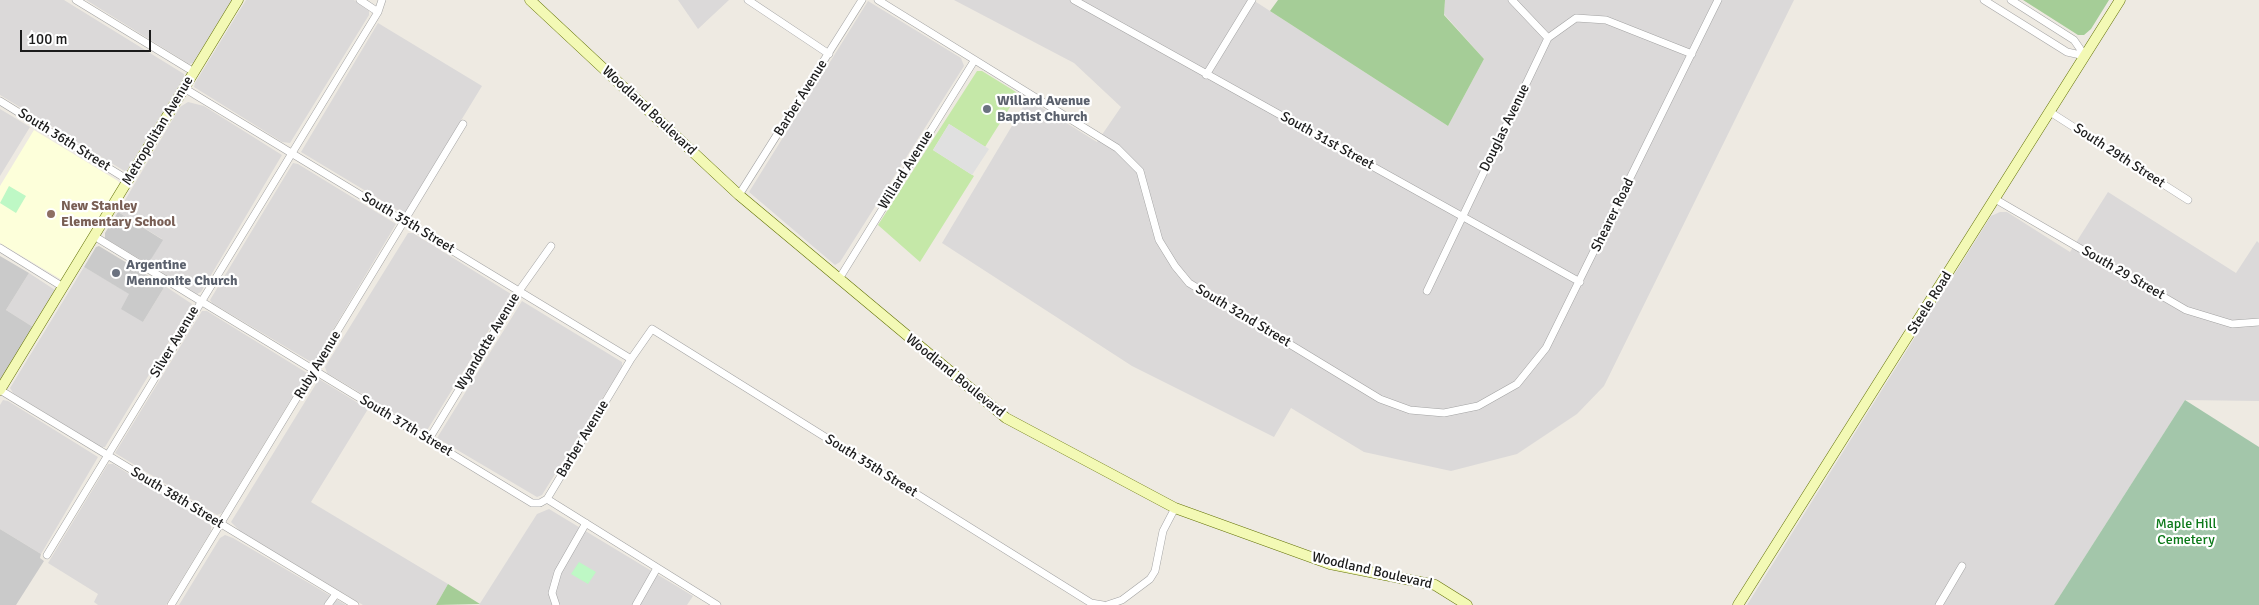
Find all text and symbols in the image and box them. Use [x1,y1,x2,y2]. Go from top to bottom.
scale bar [22,20,154,52]
text: 100 m [28,30,68,48]
street label: Barber Avenue [771,57,831,139]
street label: Woodland Boulevard [598,63,700,159]
street label: Metropolitan Avenue [119,73,197,189]
street label: Douglas Avenue [1476,81,1534,175]
place label: Willard Avenue Baptist Church [997,93,1090,125]
marker: Willard Avenue Baptist Church [981,103,993,115]
street label: South 36th Street [15,105,113,175]
street label: South 31st Street [1277,108,1377,174]
street label: South 29th Street [2070,120,2168,192]
street label: Willard Avenue [875,127,937,213]
street label: Shearer Road [1588,176,1638,254]
street label: South 35th Street [358,189,458,257]
place label: New Stanley Elementary School [61,198,176,230]
marker: New Stanley Elementary School [45,208,57,220]
street label: South 29 Street [2079,242,2167,304]
place label: Argentine Mennonite Church [126,257,238,290]
marker: Argentine Mennonite Church [110,267,122,279]
street label: Steele Road [1904,269,1956,337]
street label: South 32nd Street [1192,281,1294,351]
street label: Wyandotte Avenue [452,290,524,394]
street label: Silver Avenue [147,303,203,381]
street label: Ruby Avenue [291,328,345,402]
street label: Woodland Boulevard [902,331,1008,421]
street label: South 37th Street [356,392,456,460]
street label: Barber Avenue [553,397,613,481]
street label: South 35th Street [822,431,920,501]
street label: South 38th Street [127,464,227,532]
park label: Maple Hill Cemetery [2155,516,2217,548]
street label: Woodland Boulevard [1310,549,1434,593]

